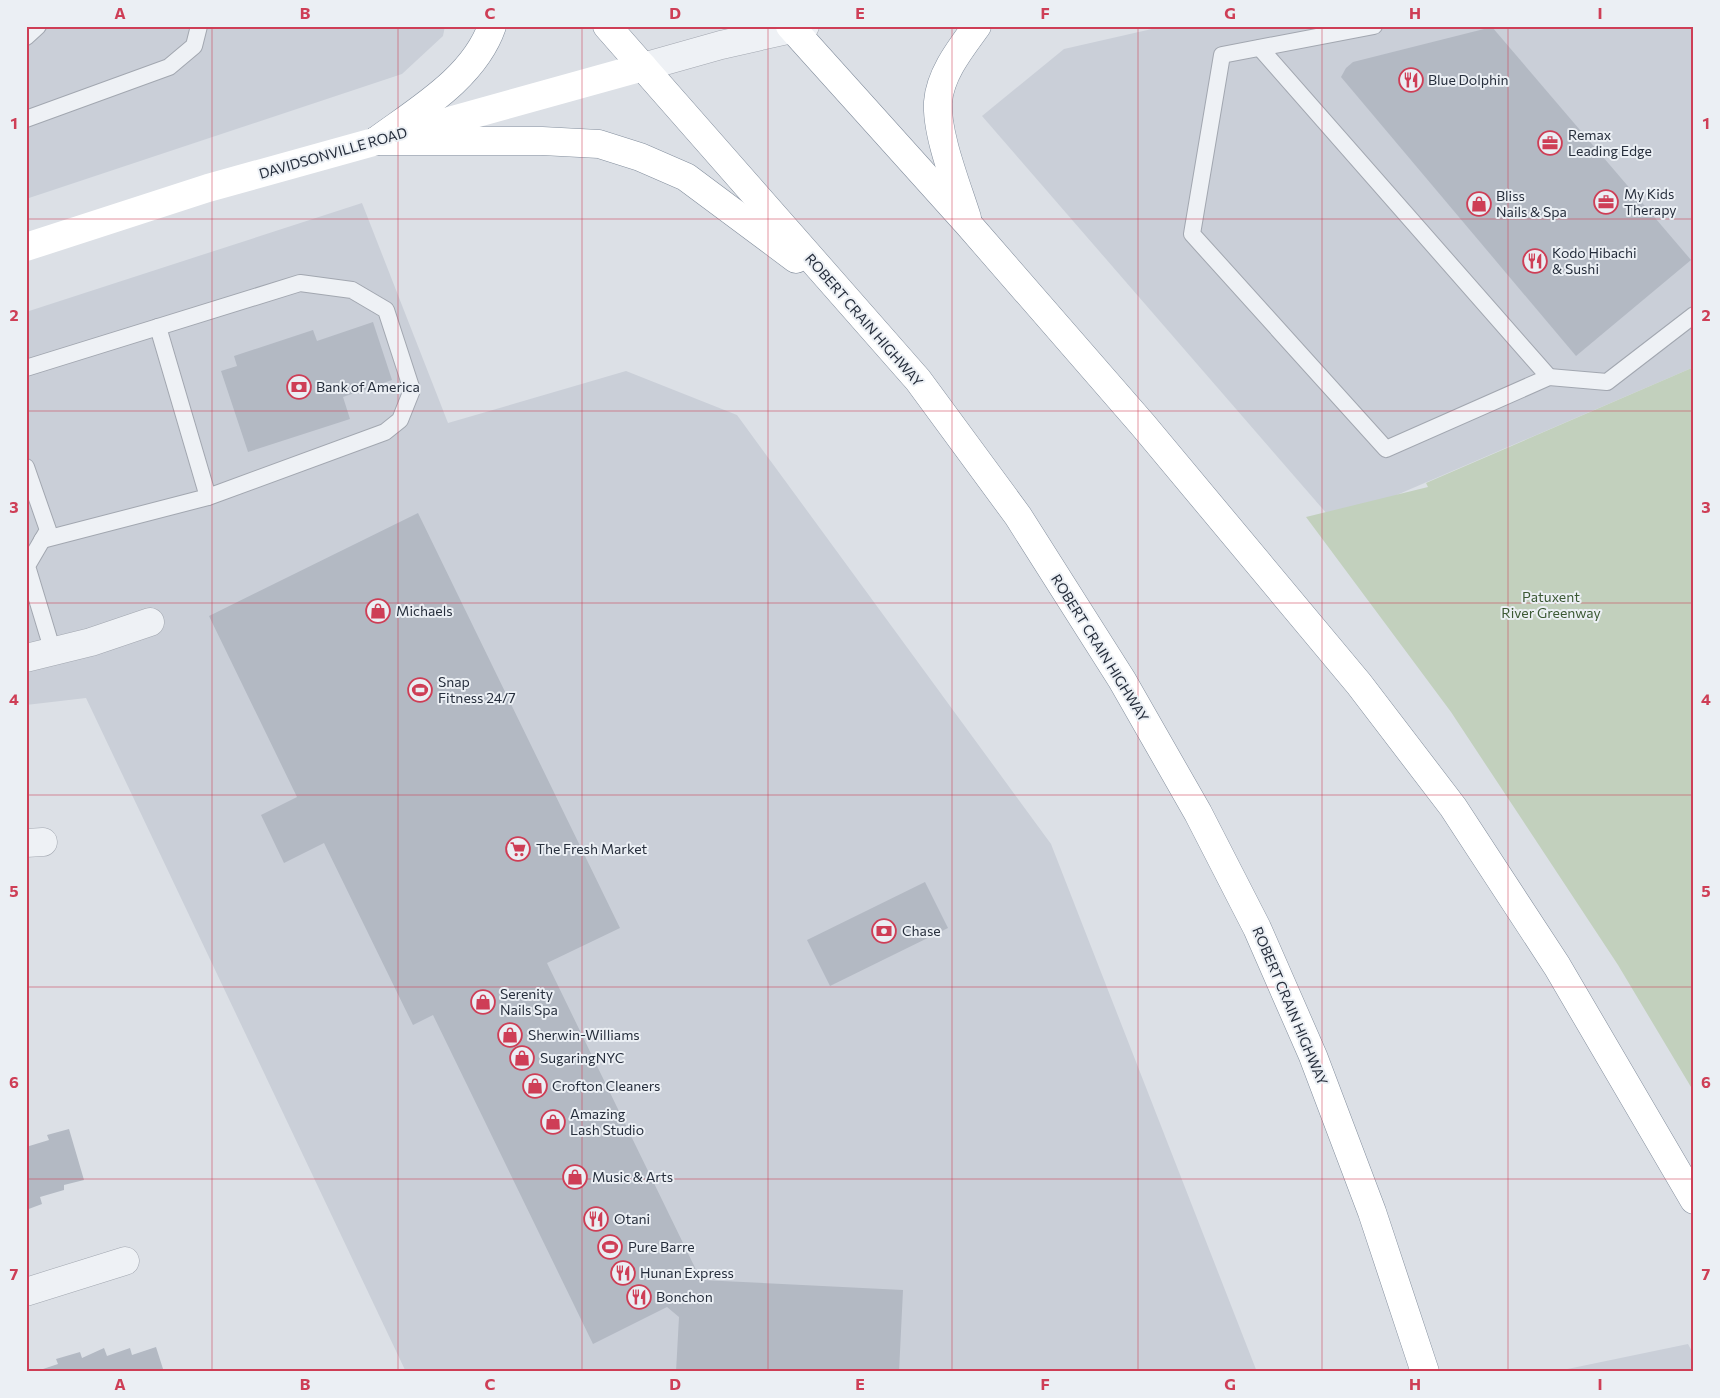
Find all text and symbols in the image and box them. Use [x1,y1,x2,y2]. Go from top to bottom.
text: A [114,3,126,22]
text: B [300,3,311,22]
text: C [485,3,496,22]
text: D [669,3,681,22]
text: E [855,3,865,22]
text: F [1040,3,1050,22]
text: G [1224,3,1236,22]
text: H [1409,3,1421,22]
text: I [1597,3,1603,22]
restaurant icon: Blue Dolphin [1398,67,1424,93]
place label: Blue Dolphin [1428,71,1509,88]
text: 1 [10,113,18,132]
text: 1 [1702,113,1710,132]
street label: DAVIDSONVILLE ROAD [257,123,409,182]
place label: Remax Leading Edge [1568,126,1652,159]
office icon: Remax Leading Edge [1537,130,1563,156]
place label: My Kids Therapy [1624,185,1677,218]
place label: Bliss Nails & Spa [1496,187,1567,220]
office icon: My Kids Therapy [1593,189,1619,215]
shop icon: Bliss Nails & Spa [1466,191,1492,217]
place label: Kodo Hibachi & Sushi [1552,244,1637,277]
restaurant icon: Kodo Hibachi & Sushi [1522,248,1548,274]
street label: ROBERT CRAIN HIGHWAY [802,250,927,390]
text: 2 [9,305,19,324]
text: 2 [1701,305,1711,324]
bank icon: Bank of America [286,374,312,400]
place label: Bank of America [316,378,420,395]
text: 3 [9,497,19,516]
text: 3 [1701,497,1711,516]
street label: ROBERT CRAIN HIGHWAY [1048,571,1153,725]
park label: Patuxent River Greenway [1501,588,1601,621]
shop icon: Michaels [365,598,391,624]
place label: Michaels [396,602,453,619]
place label: Snap Fitness 24/7 [438,673,516,706]
sports icon: Snap Fitness 24/7 [407,677,433,703]
text: 4 [9,689,19,708]
text: 4 [1701,689,1711,708]
supermarket icon: The Fresh Market [505,836,531,862]
place label: The Fresh Market [536,840,647,857]
text: 5 [9,881,19,900]
text: 5 [1701,881,1711,900]
bank icon: Chase [871,918,897,944]
place label: Chase [902,922,941,939]
street label: ROBERT CRAIN HIGHWAY [1249,924,1332,1088]
place label: Serenity Nails Spa [500,985,558,1018]
shop icon: Serenity Nails Spa [470,989,496,1015]
shop icon: Sherwin-Williams [497,1022,523,1048]
place label: Sherwin-Williams [528,1026,640,1043]
shop icon: SugaringNYC [509,1045,535,1071]
place label: SugaringNYC [540,1049,624,1066]
text: 6 [9,1072,19,1091]
text: 6 [1701,1072,1711,1091]
shop icon: Crofton Cleaners [522,1073,548,1099]
place label: Crofton Cleaners [552,1077,660,1094]
place label: Amazing Lash Studio [570,1105,644,1138]
shop icon: Amazing Lash Studio [540,1109,566,1135]
shop icon: Music & Arts [562,1164,588,1190]
place label: Music & Arts [592,1168,673,1185]
restaurant icon: Otani [583,1206,609,1232]
place label: Otani [614,1210,650,1227]
sports icon: Pure Barre [597,1234,623,1260]
place label: Pure Barre [628,1238,695,1255]
restaurant icon: Hunan Express [610,1260,636,1286]
text: 7 [10,1264,19,1283]
place label: Hunan Express [640,1264,734,1281]
text: 7 [1702,1264,1711,1283]
restaurant icon: Bonchon [626,1284,652,1310]
place label: Bonchon [656,1288,713,1305]
text: A [114,1374,126,1393]
text: B [300,1374,311,1393]
text: C [485,1374,496,1393]
text: D [669,1374,681,1393]
text: E [855,1374,865,1393]
text: F [1040,1374,1050,1393]
text: G [1224,1374,1236,1393]
text: H [1409,1374,1421,1393]
text: I [1597,1374,1603,1393]

